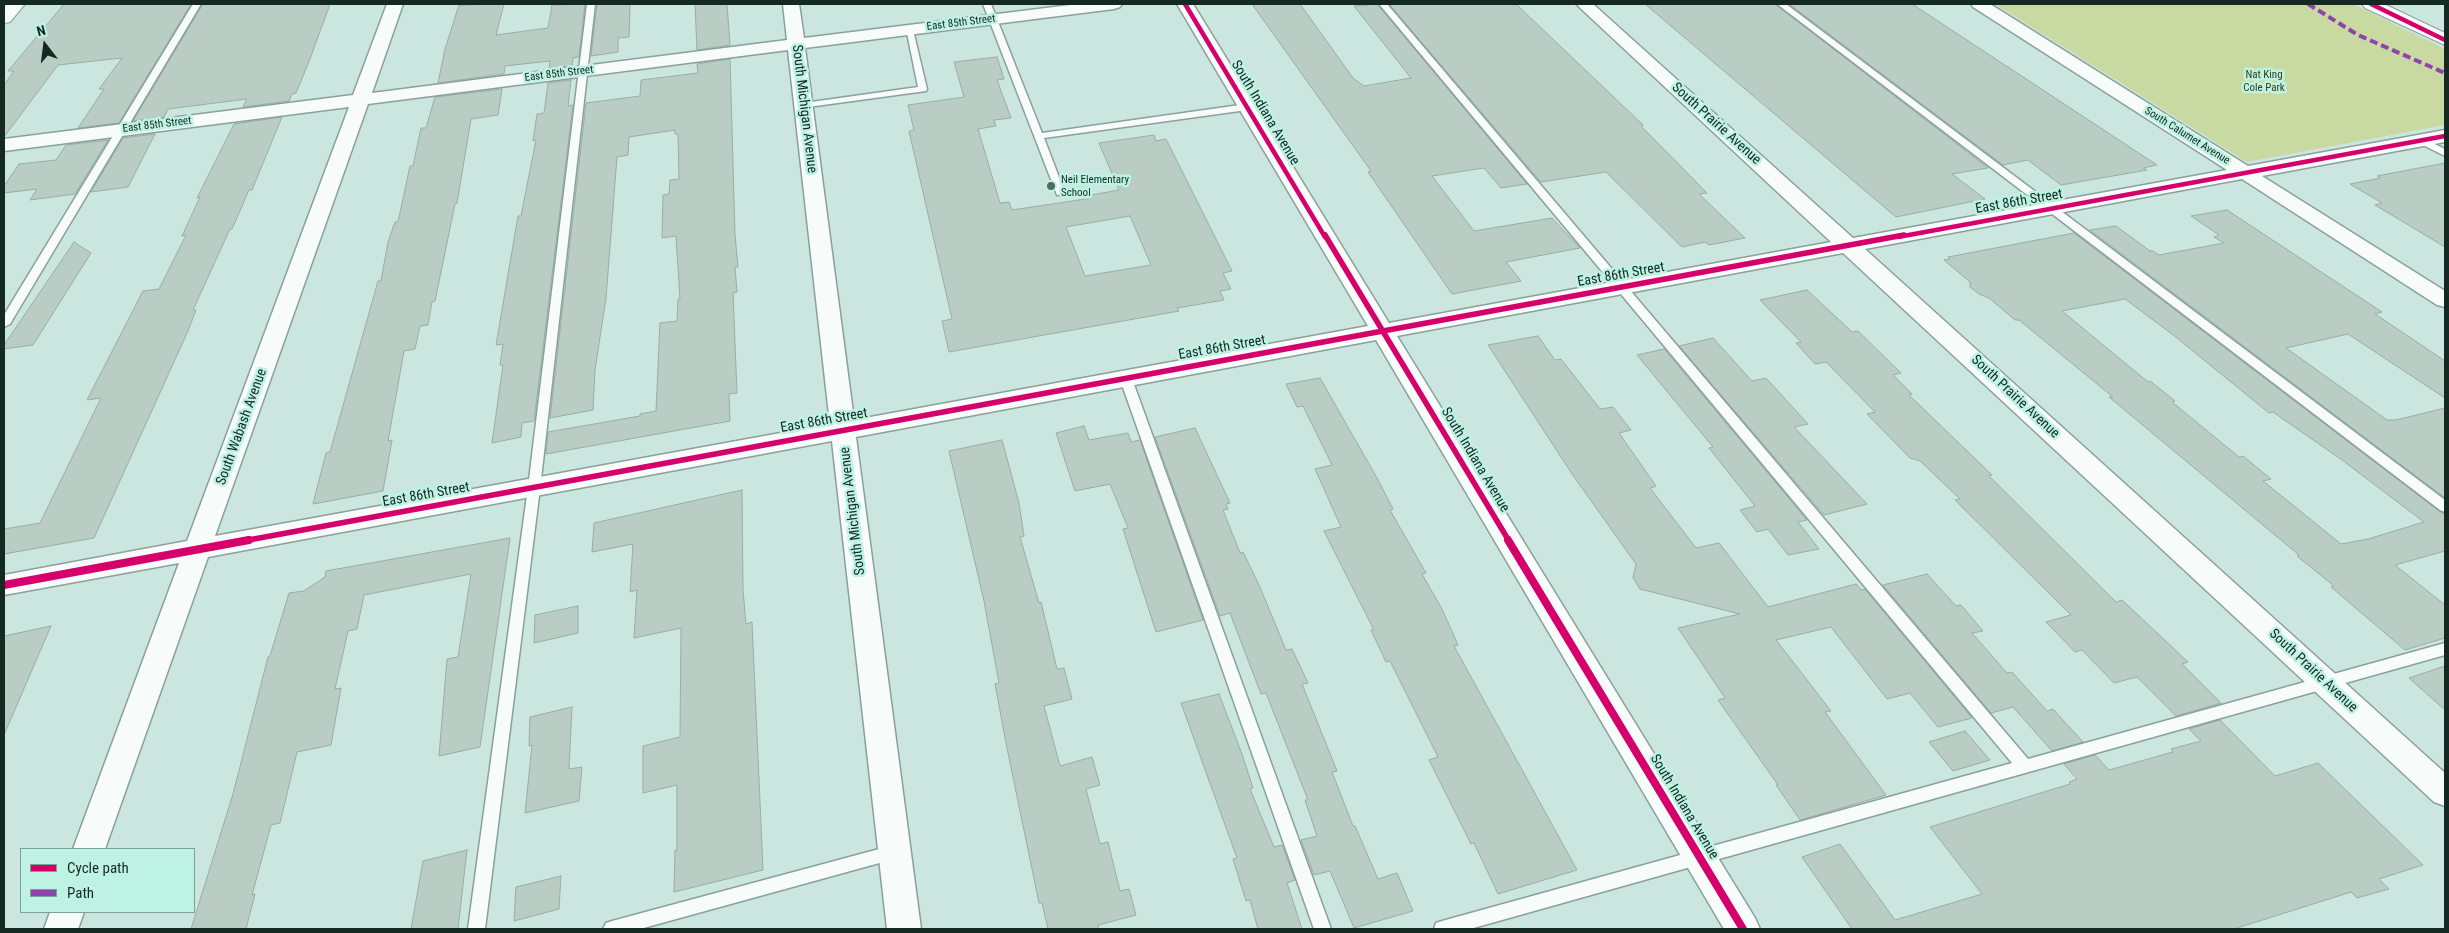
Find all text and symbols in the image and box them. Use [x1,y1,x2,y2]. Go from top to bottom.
street label: East 85th Street [926,12,996,34]
north arrow [20,20,70,70]
text: N [35,22,47,39]
street label: South Michigan Avenue [788,44,820,174]
street label: South Indiana Avenue [1227,58,1303,168]
street label: East 85th Street [524,63,594,85]
park label: Nat King Cole Park [2243,68,2285,94]
street label: South Prairie Avenue [1668,79,1764,169]
street label: South Calumet Avenue [2142,104,2232,168]
street label: East 85th Street [122,114,192,136]
place label: Neil Elementary School [1061,173,1129,199]
marker: Neil Elementary School [1045,180,1057,192]
street label: East 86th Street [1974,186,2064,218]
street label: East 86th Street [1576,259,1666,291]
street label: East 86th Street [1177,332,1267,364]
street label: South Prairie Avenue [1967,352,2063,442]
street label: South Wabash Avenue [213,367,271,487]
street label: East 86th Street [779,405,869,437]
street label: South Indiana Avenue [1437,405,1513,515]
street label: South Michigan Avenue [837,446,869,576]
street label: East 86th Street [381,479,471,511]
street label: South Prairie Avenue [2265,626,2361,716]
street label: South Indiana Avenue [1646,752,1722,862]
legend [20,848,195,913]
text: Cycle path [67,859,129,877]
text: Path [67,884,94,902]

